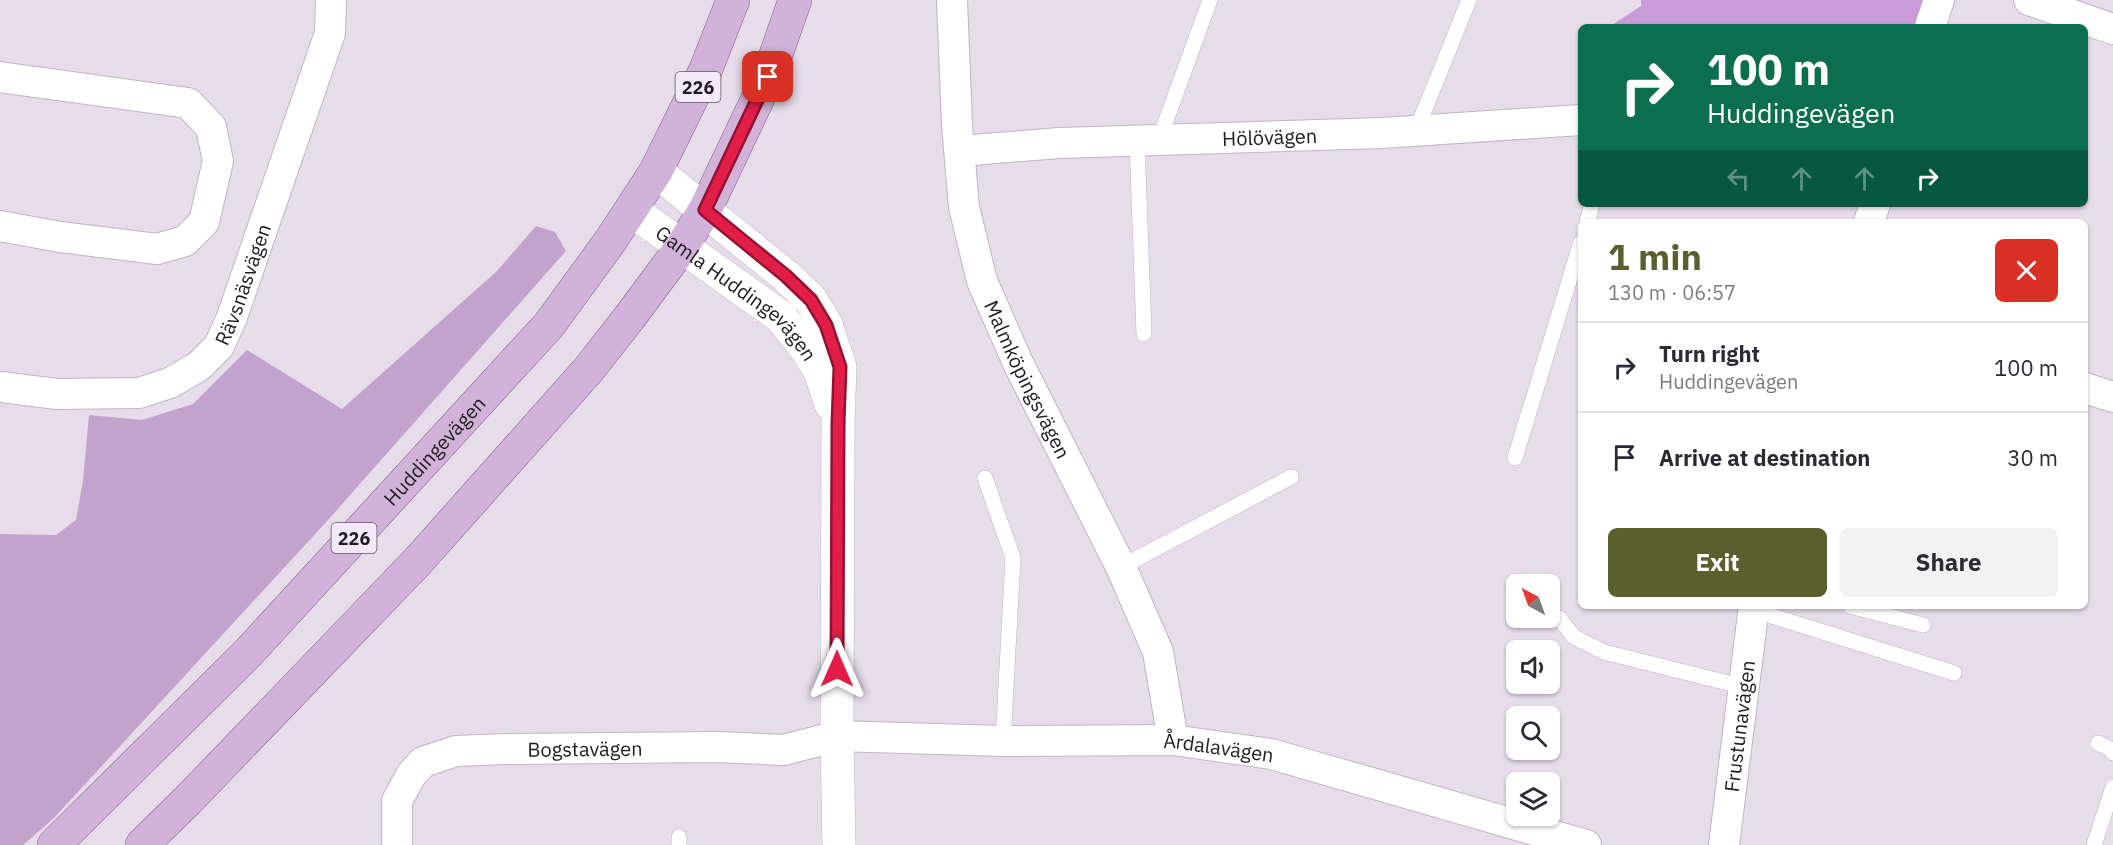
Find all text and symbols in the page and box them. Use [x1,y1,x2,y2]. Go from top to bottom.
text: 100 m [1707,42,1830,97]
icon: right [1608,48,1686,126]
pin [742,51,793,102]
icon: arrive [751,60,784,93]
road number: 226 [676,72,720,102]
text: Huddingevägen [1707,95,1895,130]
street label: Hölövägen [1222,122,1317,151]
icon: left [1722,162,1755,195]
icon: ahead [1785,162,1818,195]
icon: ahead [1848,162,1881,195]
icon: right [1911,162,1944,195]
street label: Gamla Huddingevägen [651,219,824,366]
street label: Rävsnäsvägen [208,220,277,349]
text: 1 min [1608,233,1702,280]
button: close [1995,239,2058,302]
text: 130 m · 06:57 [1608,279,1736,306]
street label: Malmköpingsvägen [979,296,1077,463]
text: Turn right [1659,339,1760,368]
icon: right [1608,351,1641,384]
text: 100 m [1994,353,2058,382]
text: Huddingevägen [1659,368,1798,395]
street label: Huddingevägen [377,390,491,511]
icon: arrive [1608,441,1641,474]
text: Arrive at destination [1659,443,1870,472]
text: 30 m [2007,443,2058,472]
road number: 226 [332,523,376,553]
button: Exit [1608,528,1827,597]
button: Share [1839,528,2058,597]
north arrow [1506,574,1560,628]
map controls [1506,574,1560,826]
position arrow [805,637,869,701]
button: sound [1506,640,1560,694]
street label: Frustunavägen [1717,658,1761,793]
button: search [1506,706,1560,760]
street label: Årdalavägen [1163,726,1276,768]
street label: Bogstavägen [527,734,643,762]
button: layers [1506,772,1560,826]

